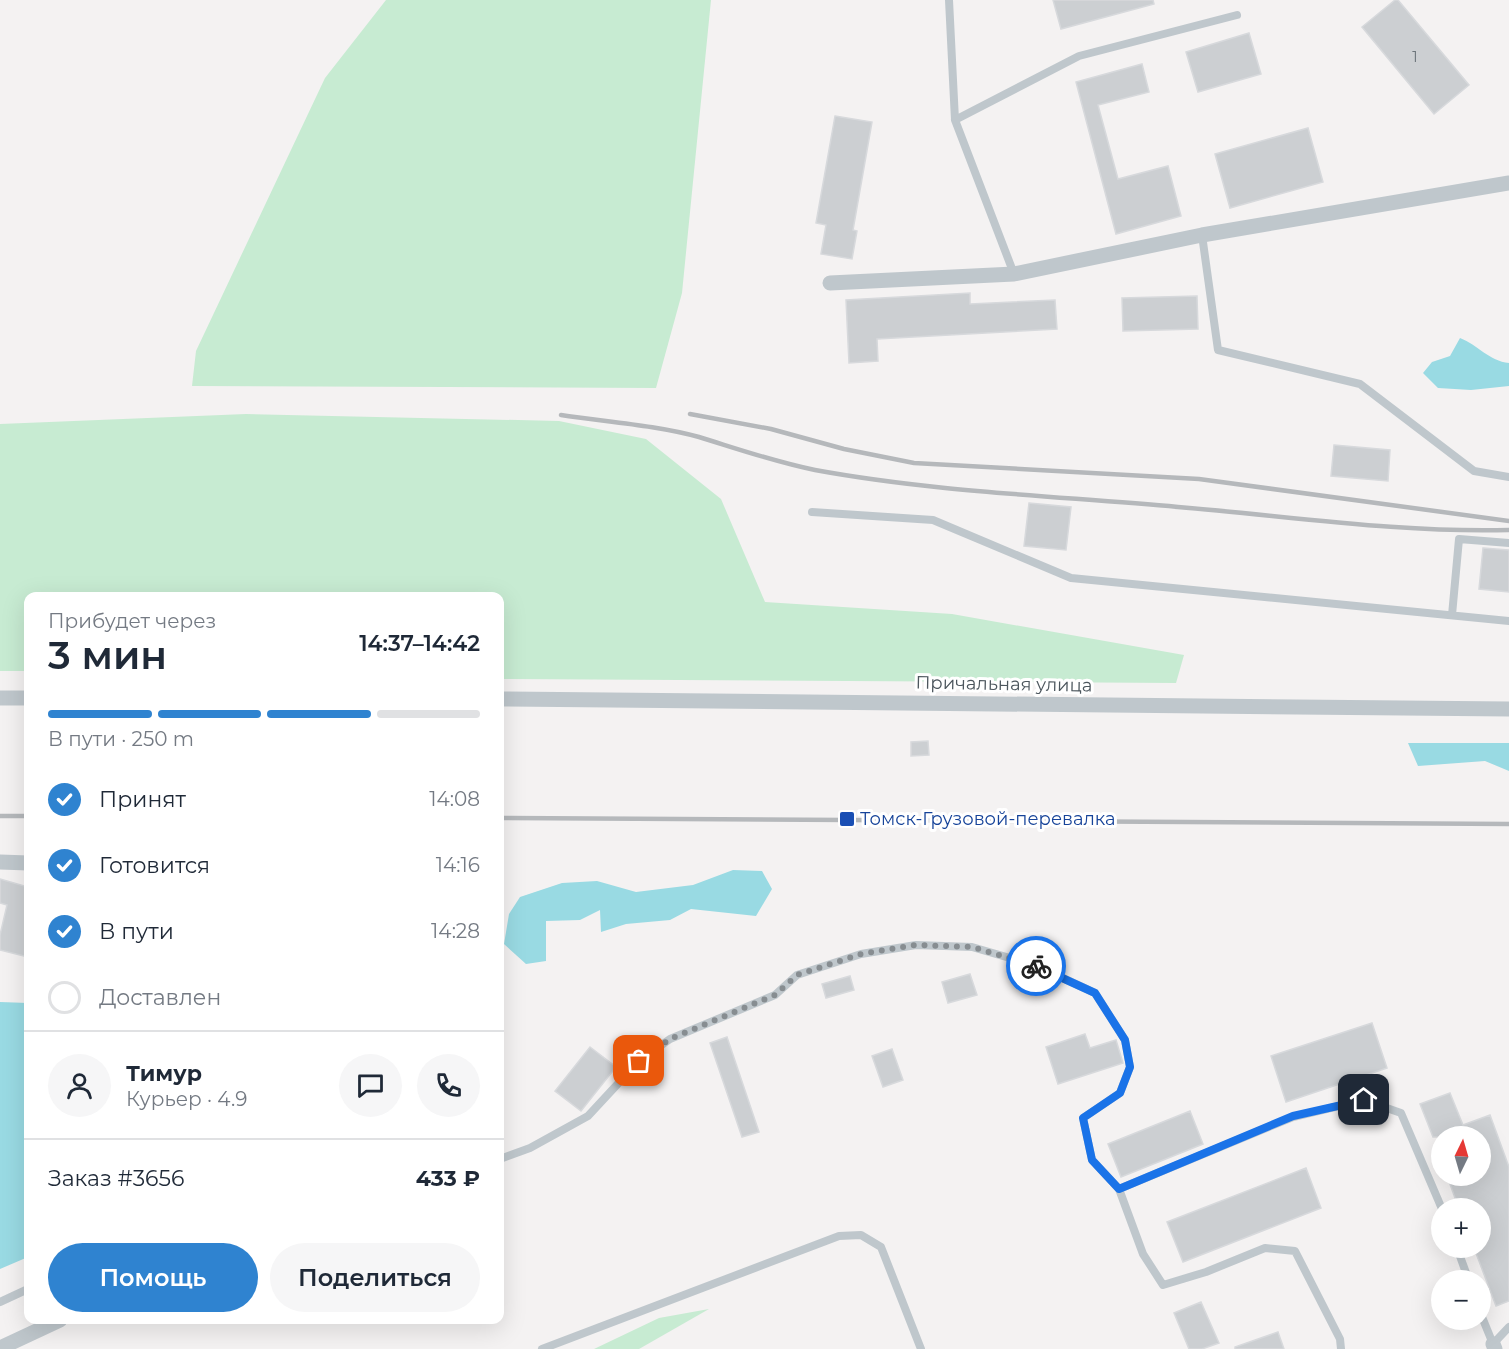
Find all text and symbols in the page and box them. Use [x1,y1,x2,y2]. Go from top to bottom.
house number: 1 [1412,47,1418,66]
text: Прибудет через [48,609,216,633]
text: 14:37–14:42 [359,630,480,657]
text: 3 мин [48,631,167,679]
street label: Причальная улица [915,671,1093,697]
text: В пути · 250 m [48,727,194,751]
icon: check [48,783,81,816]
text: Принят [99,786,186,813]
text: 14:08 [429,787,480,811]
place label: Томск-Грузовой-перевалка [860,808,1116,830]
marker: Томск-Грузовой-перевалка [838,810,856,828]
icon: check [48,849,81,882]
text: Готовится [99,852,210,879]
text: 14:16 [436,853,480,877]
icon: check [48,915,81,948]
text: В пути [99,918,174,945]
text: 14:28 [431,919,480,943]
courier [1006,936,1066,996]
icon: bike [1020,950,1053,983]
text: Доставлен [99,984,221,1011]
pin [613,1035,664,1086]
icon: bag [622,1044,655,1077]
button: person [48,1054,111,1117]
button: chat [339,1054,402,1117]
button: phone [417,1054,480,1117]
text: Тимур [126,1060,202,1087]
pin [1338,1074,1389,1125]
icon: home [1347,1083,1380,1116]
text: Курьер · 4.9 [126,1087,247,1111]
north arrow [1431,1126,1491,1186]
map controls [1431,1126,1491,1330]
text: Заказ #3656 [48,1165,184,1192]
text: 433 ₽ [416,1165,480,1192]
button: + [1431,1198,1491,1258]
button: Помощь [48,1243,258,1312]
button: Поделиться [270,1243,480,1312]
button: − [1431,1270,1491,1330]

